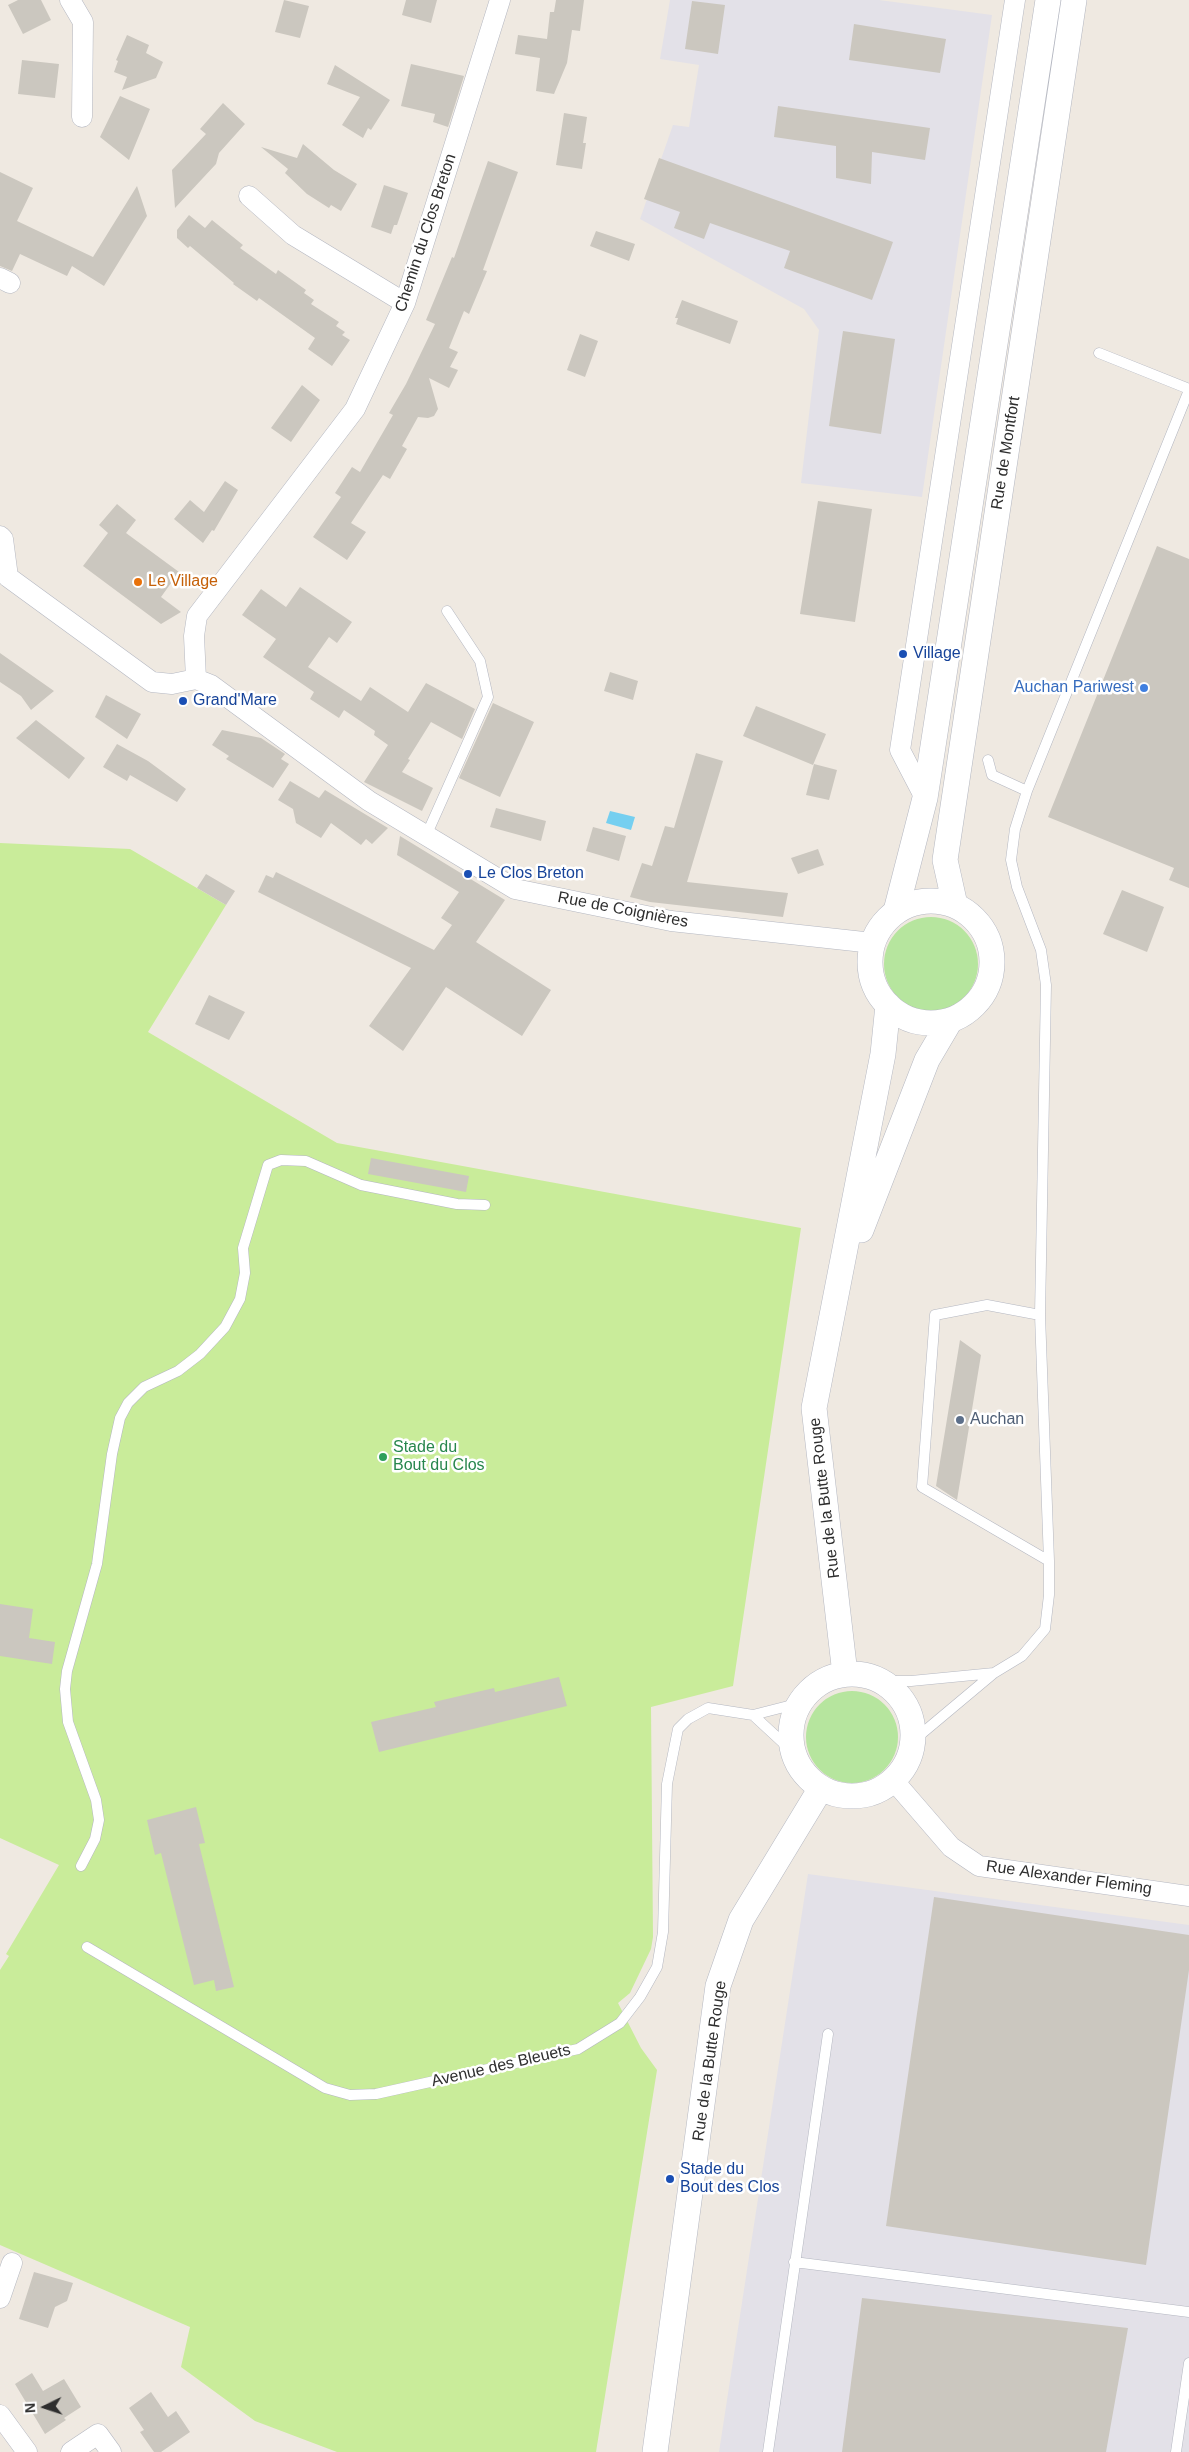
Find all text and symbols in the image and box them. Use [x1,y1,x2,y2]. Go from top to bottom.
street label: Chemin du Clos Breton [391,151,461,315]
street label: Rue de Montfort [988,395,1024,511]
place label: Le Village [148,572,218,592]
marker: Le Village [132,576,144,588]
place label: Village [913,644,961,664]
marker: Village [897,648,909,660]
place label: Auchan Pariwest [1014,678,1134,698]
marker: Auchan Pariwest [1138,682,1150,694]
place label: Grand'Mare [193,691,277,711]
marker: Grand'Mare [177,695,189,707]
place label: Le Clos Breton [478,864,584,884]
marker: Le Clos Breton [462,868,474,880]
street label: Rue de Coignières [556,888,690,932]
place label: Auchan [970,1410,1024,1430]
marker: Auchan [954,1414,966,1426]
street label: Rue de la Butte Rouge [806,1416,844,1580]
place label: Stade du Bout du Clos [393,1438,485,1476]
marker: Stade du Bout du Clos [377,1451,389,1463]
street label: Rue Alexander Fleming [985,1857,1153,1899]
street label: Rue de la Butte Rouge [689,1980,731,2142]
street label: Avenue des Bleuets [430,2041,572,2091]
place label: Stade du Bout des Clos [680,2160,780,2198]
marker: Stade du Bout des Clos [664,2173,676,2185]
north arrow [20,2382,70,2432]
text: N [22,2402,38,2414]

